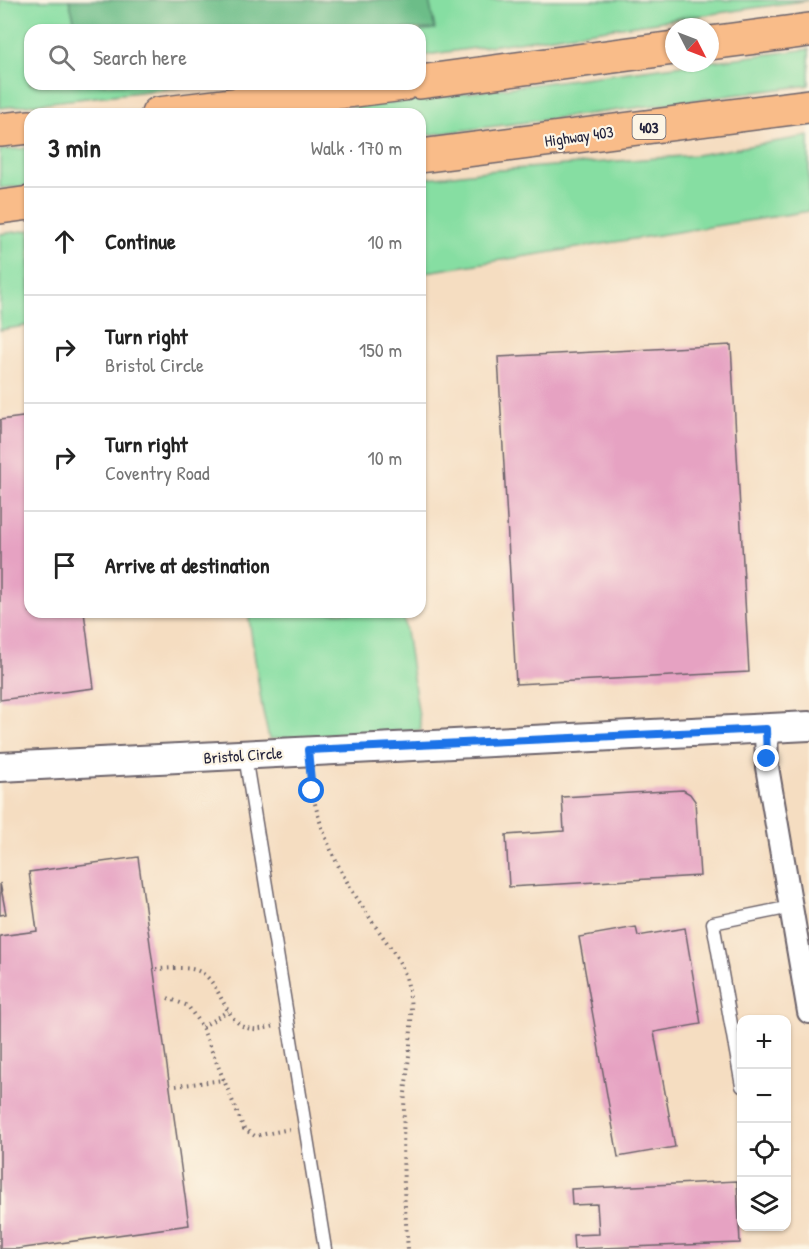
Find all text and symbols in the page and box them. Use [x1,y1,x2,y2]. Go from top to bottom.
north arrow [665,18,719,72]
search box [24,24,426,90]
icon: search [45,41,78,74]
text: Search here [93,42,187,72]
road number: 403 [632,115,666,139]
street label: Highway 403 [543,120,615,152]
text: 3 min [48,130,101,165]
text: Walk · 170 m [311,134,402,161]
icon: ahead [48,225,81,258]
text: Continue [105,226,176,256]
text: 10 m [368,228,402,255]
text: Turn right [105,321,188,351]
icon: right [48,333,81,366]
text: 150 m [359,336,402,363]
text: Bristol Circle [105,351,204,378]
text: Turn right [105,429,188,459]
icon: right [48,441,81,474]
text: 10 m [368,444,402,471]
text: Coventry Road [105,459,209,486]
icon: arrive [48,549,81,582]
text: Arrive at destination [105,550,270,580]
street label: Bristol Circle [203,741,284,769]
route end [753,745,779,771]
route start [298,777,324,803]
map controls [737,1015,791,1231]
button: + [737,1015,791,1069]
button: − [737,1069,791,1123]
button: locate [737,1123,791,1177]
button: layers [737,1177,791,1231]

